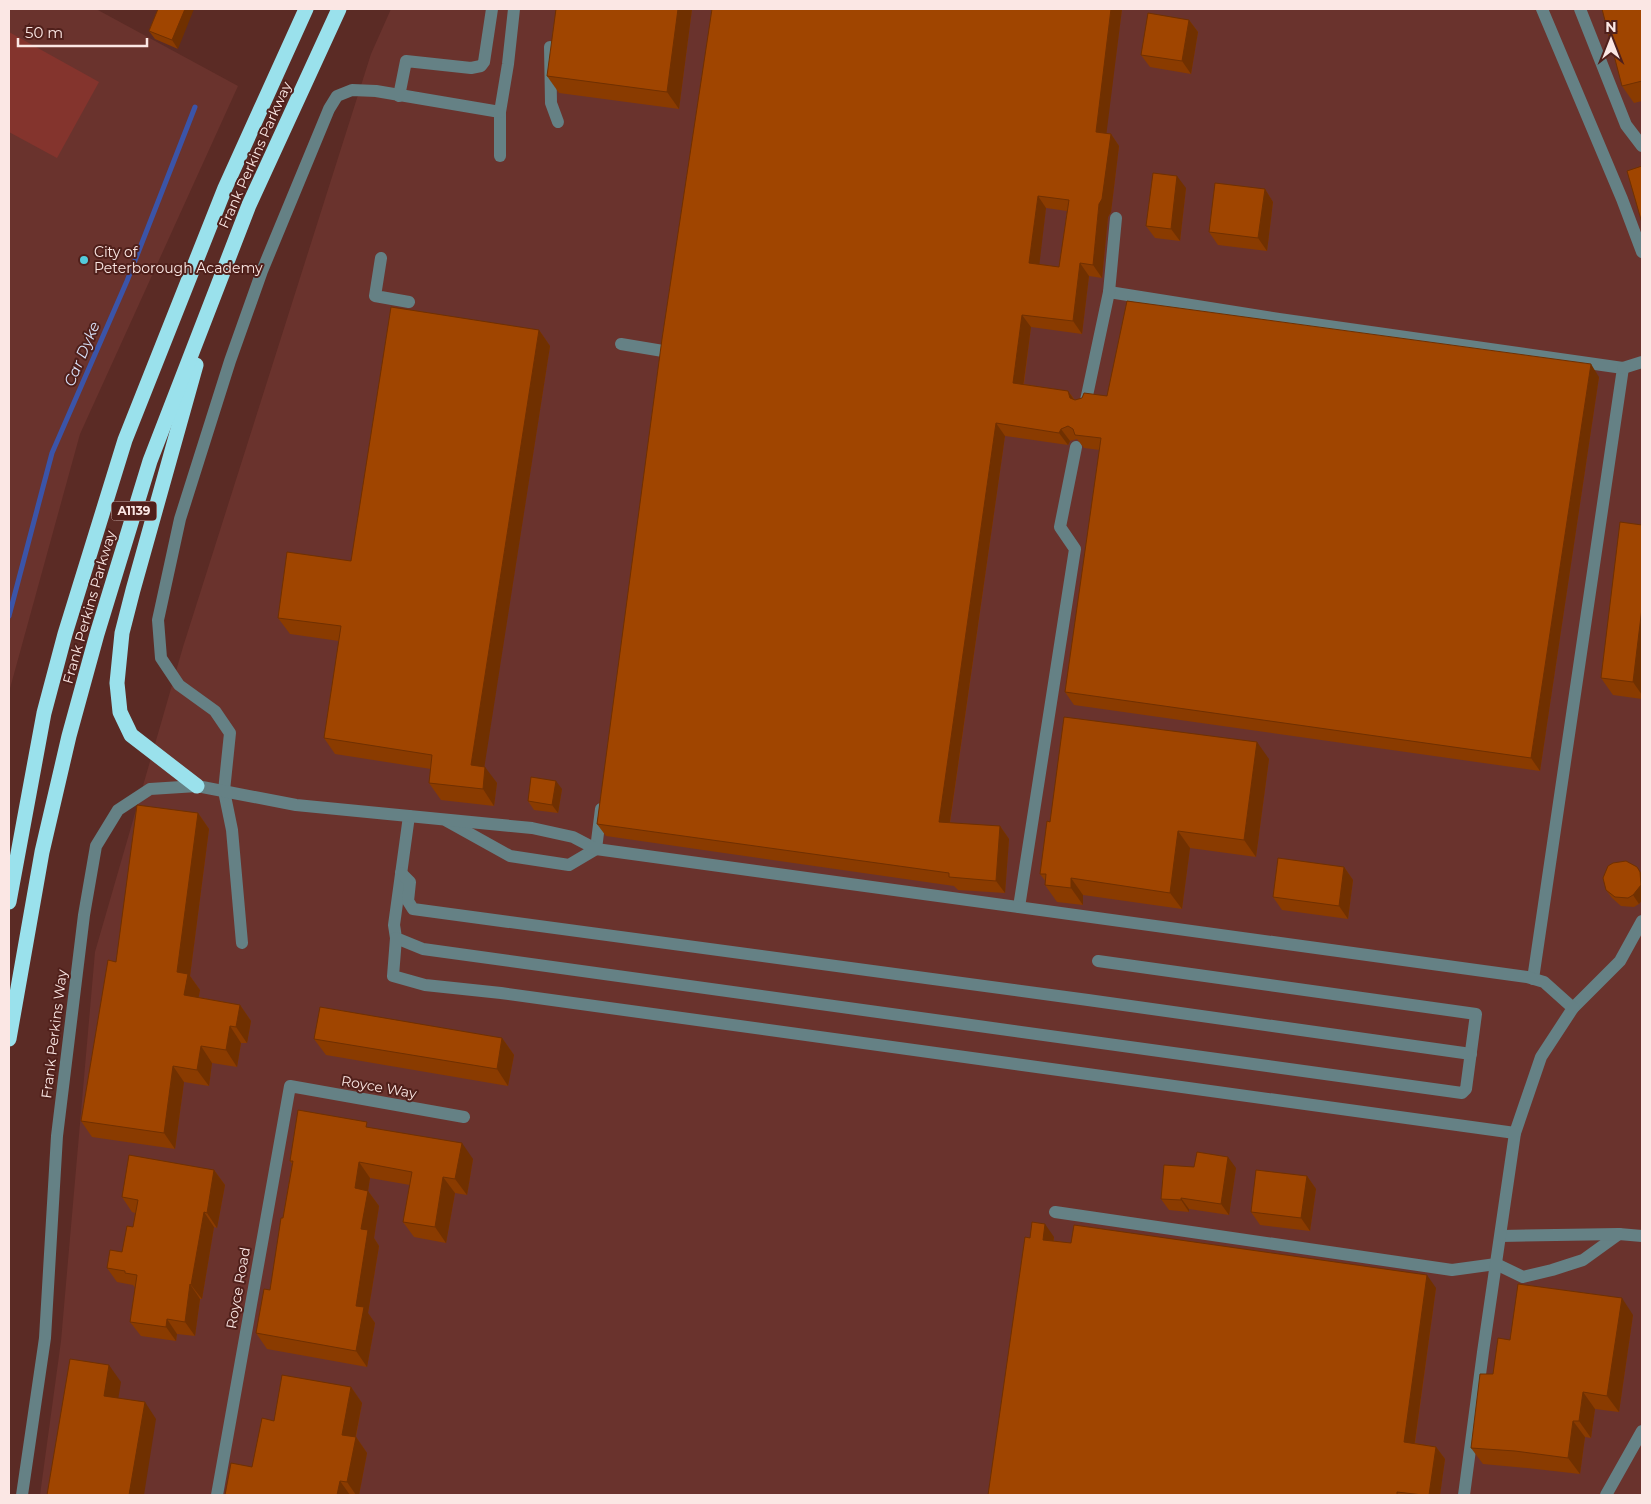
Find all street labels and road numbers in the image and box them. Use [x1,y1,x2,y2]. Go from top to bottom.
street label: Frank Perkins Parkway [215,78,296,231]
road number: A1139 [112,502,156,520]
street label: Frank Perkins Parkway [58,528,120,686]
street label: Frank Perkins Way [37,968,71,1100]
street label: Royce Way [340,1072,419,1103]
street label: Royce Road [222,1246,254,1330]

